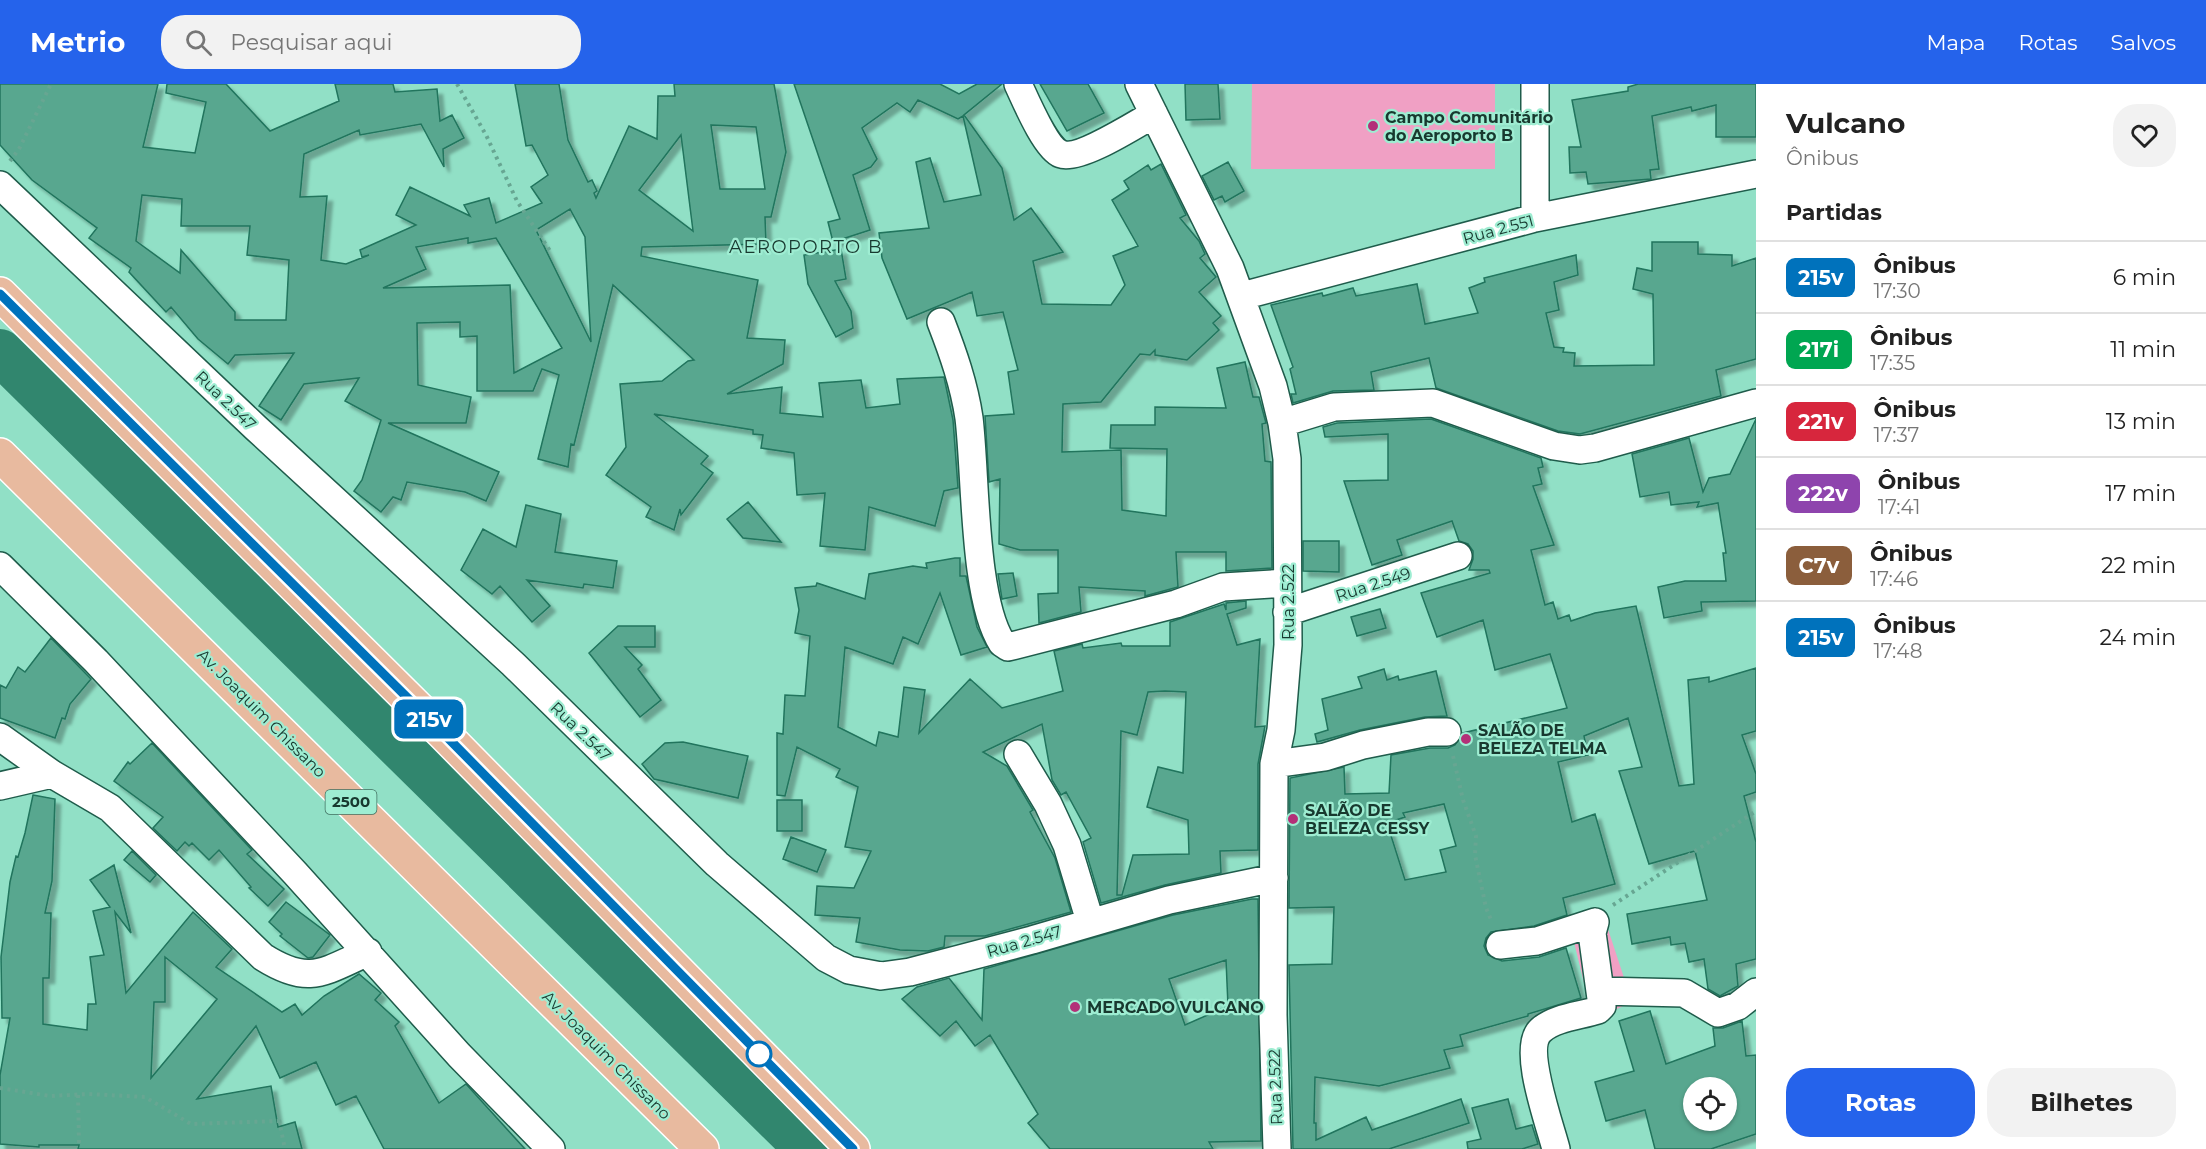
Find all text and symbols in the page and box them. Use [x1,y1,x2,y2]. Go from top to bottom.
search box [161,15,581,69]
text: Metrio [30,25,125,59]
icon: search [182,26,215,59]
text: Pesquisar aqui [230,29,392,56]
text: Mapa [1926,30,1985,55]
text: Rotas [2018,30,2078,55]
text: Salvos [2111,30,2176,55]
button: heart [2113,104,2176,167]
text: Vulcano [1786,106,1905,140]
place label: Campo Comunitário do Aeroporto B [1385,108,1553,145]
marker: Campo Comunitário do Aeroporto B [1366,119,1380,133]
text: Ônibus [1786,146,1858,170]
text: Partidas [1786,199,1882,226]
street label: Rua 2.551 [1461,211,1536,248]
district label: AEROPORTO B [729,236,883,258]
text: Ônibus [1873,252,1956,279]
text: 6 min [2113,264,2176,291]
text: 215v [1798,265,1843,290]
text: 17:30 [1873,279,1921,303]
text: Ônibus [1870,324,1952,351]
text: 11 min [2110,336,2176,363]
text: 217i [1799,337,1839,362]
text: 17:35 [1870,351,1915,375]
street label: Rua 2.547 [191,367,260,434]
text: Ônibus [1874,396,1956,423]
text: 13 min [2106,408,2176,435]
text: 221v [1798,409,1844,434]
text: 17:37 [1874,423,1919,447]
text: Ônibus [1878,468,1960,495]
text: 17 min [2105,480,2176,507]
text: 222v [1798,481,1848,506]
text: 17:41 [1878,495,1921,519]
text: Ônibus [1870,540,1952,567]
text: 22 min [2101,552,2176,579]
text: C7v [1799,553,1839,578]
street label: Rua 2.549 [1333,563,1413,606]
street label: Rua 2.522 [1279,564,1298,640]
text: 17:46 [1870,567,1918,591]
text: Ônibus [1873,612,1956,639]
text: 24 min [2100,624,2176,651]
text: 215v [1798,625,1843,650]
text: 17:48 [1873,639,1922,663]
street label: Av. Joaquim Chissano [194,645,330,781]
street label: Rua 2.547 [546,698,615,765]
line badge: 215v [387,700,471,738]
text: 215v [406,707,452,732]
place label: SALÃO DE BELEZA TELMA [1478,721,1607,758]
marker: SALÃO DE BELEZA TELMA [1459,732,1473,746]
road number: 2500 [326,790,376,814]
place label: SALÃO DE BELEZA CESSY [1305,801,1430,838]
marker: SALÃO DE BELEZA CESSY [1286,812,1300,826]
street label: Rua 2.547 [985,922,1064,961]
street label: Av. Joaquim Chissano [539,987,675,1123]
place label: MERCADO VULCANO [1087,998,1264,1017]
marker: MERCADO VULCANO [1068,1000,1082,1014]
unlabelled marker [746,1041,772,1067]
street label: Rua 2.522 [1265,1049,1286,1125]
button: Rotas [1786,1068,1975,1137]
button: Bilhetes [1987,1068,2176,1137]
map controls [1683,1077,1737,1131]
button: locate [1683,1077,1737,1131]

